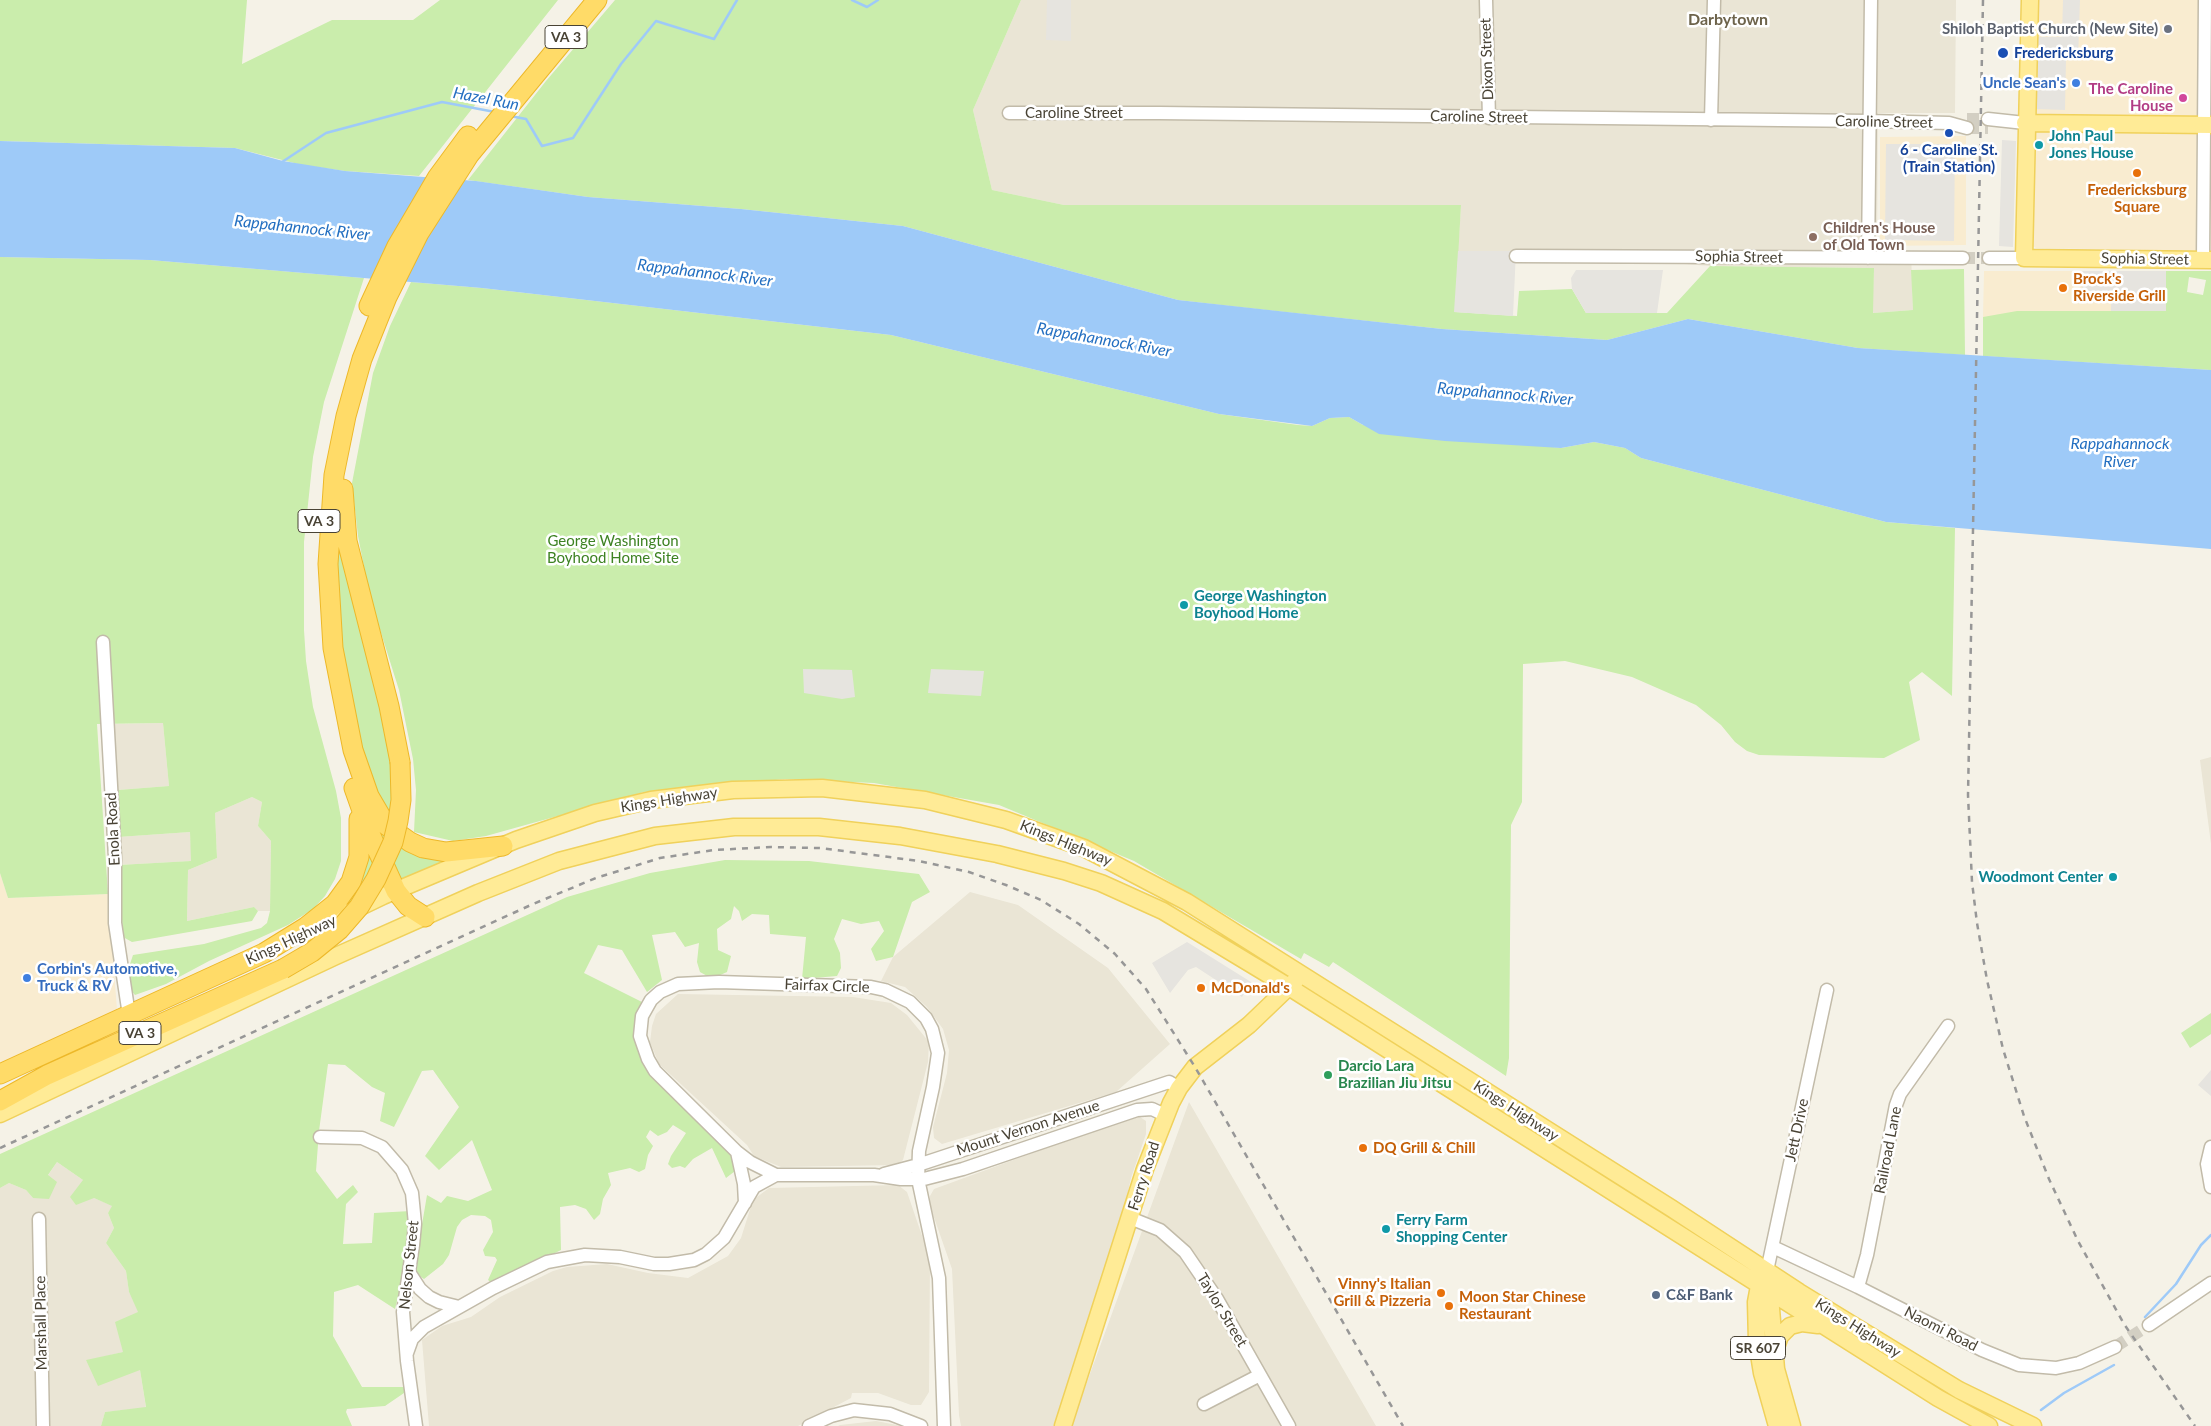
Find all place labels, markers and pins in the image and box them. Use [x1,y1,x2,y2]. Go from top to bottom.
place label: Shiloh Baptist Church (New Site) [1942,20,2158,38]
marker: Shiloh Baptist Church (New Site) [2162,23,2174,35]
place label: Fredericksburg [2014,44,2113,62]
marker: Fredericksburg [1996,46,2010,60]
place label: Uncle Sean's [1982,74,2066,92]
marker: Uncle Sean's [2070,77,2082,89]
place label: The Caroline House [2088,80,2173,115]
marker: The Caroline House [2177,92,2189,104]
marker: 6 - Caroline St. (Train Station) [1943,127,1955,139]
place label: John Paul Jones House [2049,127,2134,162]
marker: John Paul Jones House [2033,139,2045,151]
place label: 6 - Caroline St. (Train Station) [1900,141,1998,176]
marker: Fredericksburg Square [2131,167,2143,179]
place label: Fredericksburg Square [2087,181,2187,216]
place label: Children's House of Old Town [1823,219,1935,254]
marker: Children's House of Old Town [1807,231,1819,243]
place label: Brock's Riverside Grill [2073,270,2166,305]
marker: Brock's Riverside Grill [2057,282,2069,294]
place label: George Washington Boyhood Home [1194,587,1327,622]
marker: George Washington Boyhood Home [1178,599,1190,611]
place label: Woodmont Center [1978,868,2103,886]
marker: Woodmont Center [2107,871,2119,883]
place label: Corbin's Automotive, Truck & RV [37,960,177,995]
marker: Corbin's Automotive, Truck & RV [21,972,33,984]
place label: McDonald's [1211,979,1290,997]
marker: McDonald's [1195,982,1207,994]
place label: Darcio Lara Brazilian Jiu Jitsu [1338,1057,1452,1092]
marker: Darcio Lara Brazilian Jiu Jitsu [1322,1069,1334,1081]
place label: DQ Grill & Chill [1373,1139,1476,1157]
marker: DQ Grill & Chill [1357,1142,1369,1154]
place label: Ferry Farm Shopping Center [1396,1211,1507,1246]
marker: Ferry Farm Shopping Center [1380,1223,1392,1235]
place label: Vinny's Italian Grill & Pizzeria [1333,1275,1431,1310]
place label: C&F Bank [1666,1286,1733,1304]
marker: Vinny's Italian Grill & Pizzeria [1435,1287,1447,1299]
place label: Moon Star Chinese Restaurant [1459,1288,1586,1323]
marker: C&F Bank [1650,1289,1662,1301]
marker: Moon Star Chinese Restaurant [1443,1300,1455,1312]

